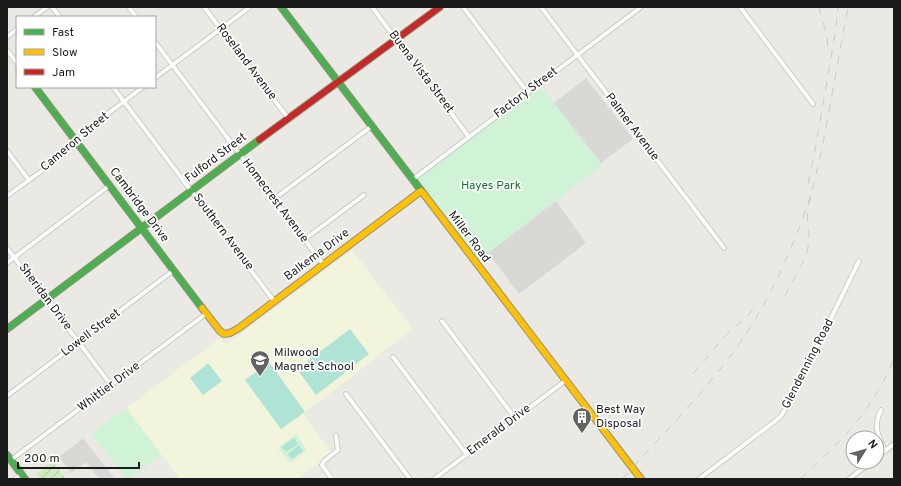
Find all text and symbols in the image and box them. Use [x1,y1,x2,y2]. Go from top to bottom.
legend [16,16,156,88]
street label: Roseland Avenue [212,20,280,104]
text: Fast [52,25,74,41]
street label: Buena Vista Street [385,27,457,117]
text: Slow [52,45,78,61]
street label: Factory Street [491,64,561,122]
text: Jam [52,65,75,81]
street label: Palmer Avenue [601,90,663,164]
street label: Cameron Street [37,109,113,175]
street label: Fulford Street [182,129,250,187]
street label: Homecrest Avenue [238,156,312,246]
street label: Cambridge Drive [106,164,172,246]
park label: Hayes Park [461,178,521,194]
street label: Southern Avenue [189,190,257,274]
street label: Miller Road [444,208,494,266]
street label: Balkema Drive [281,225,353,285]
street label: Sheridan Drive [15,260,75,334]
street label: Lowell Street [58,305,124,361]
street label: Glendenning Road [778,316,838,412]
place label: Milwood Magnet School [274,345,354,375]
school or university icon: Milwood Magnet School [249,349,271,377]
street label: Whittier Drive [75,358,143,416]
street label: Emerald Drive [464,401,534,459]
place label: Best Way Disposal [596,402,645,432]
building icon: Best Way Disposal [571,406,593,434]
north arrow [845,430,885,470]
text: N [864,437,880,452]
scale bar [18,444,139,470]
text: 200 m [24,451,60,467]

